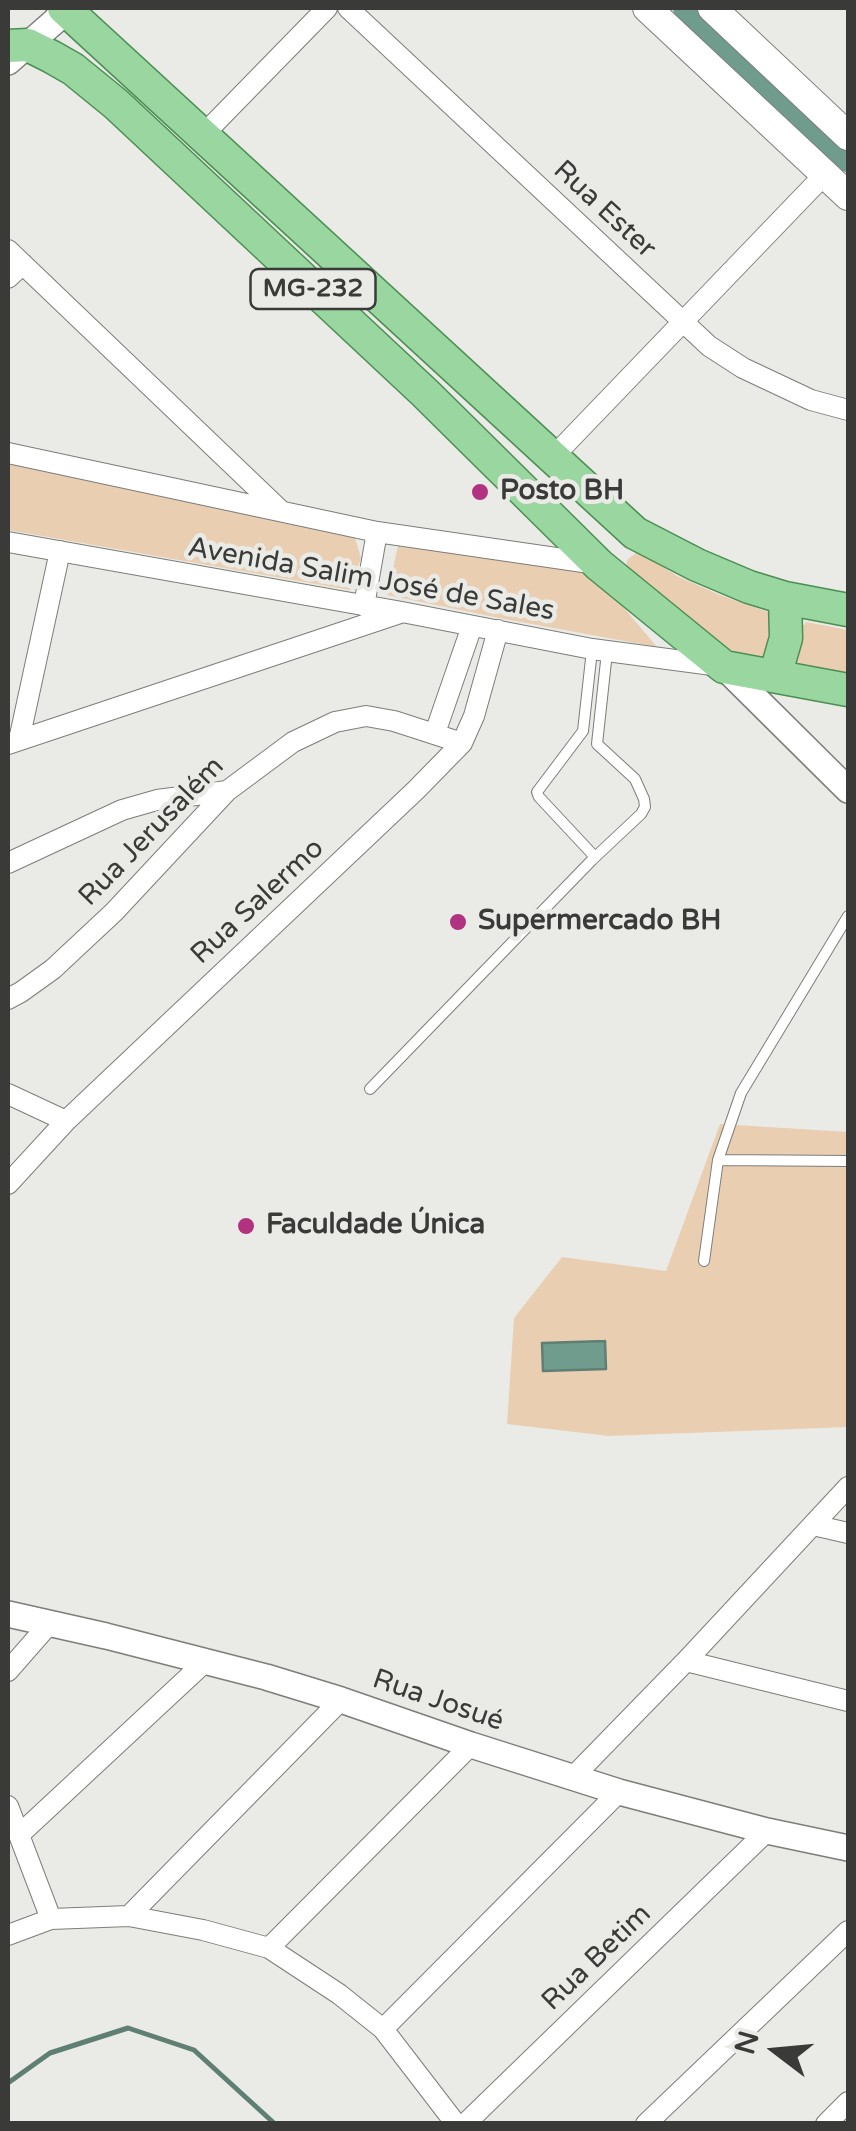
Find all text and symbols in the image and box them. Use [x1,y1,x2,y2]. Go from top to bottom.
street label: Rua Ester [546,154,662,266]
road number: MG-232 [250,269,376,309]
place label: Posto BH [500,475,624,509]
marker: Posto BH [469,481,491,503]
street label: Avenida Salim José de Sales [185,531,557,629]
street label: Rua Jerusalém [72,750,232,914]
street label: Rua Salermo [185,832,331,972]
place label: Supermercado BH [478,905,721,939]
marker: Supermercado BH [447,911,469,933]
place label: Faculdade Única [266,1209,485,1243]
marker: Faculdade Única [235,1215,257,1237]
street label: Rua Josué [368,1663,508,1739]
street label: Rua Betim [536,1898,658,2018]
north arrow [726,2001,826,2101]
text: N [728,2027,767,2058]

